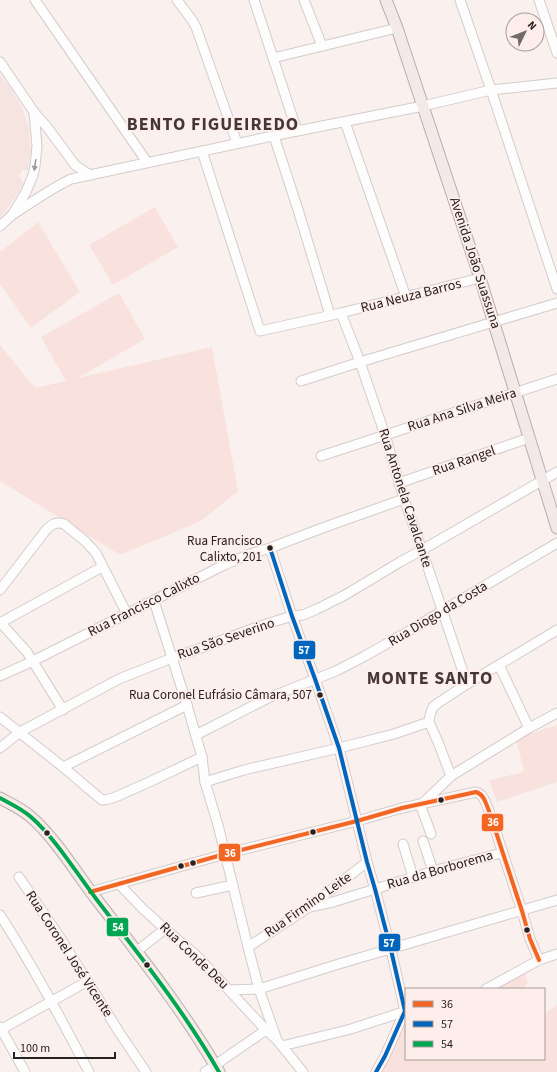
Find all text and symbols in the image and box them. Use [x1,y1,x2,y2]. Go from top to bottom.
north arrow [505,12,545,52]
text: N [524,18,540,33]
district label: BENTO FIGUEIREDO [127,112,299,137]
one-way arrow [32,159,38,171]
street label: Avenida João Suassuna [444,195,506,331]
street label: Rua Neuza Barros [359,274,463,318]
street label: Rua Ana Silva Meira [405,383,519,437]
street label: Rua Antonela Cavalcante [373,426,437,570]
street label: Rua Rangel [430,441,499,481]
place label: Rua Francisco Calixto, 201 [187,532,262,566]
marker: Rua Francisco Calixto, 201 [265,543,275,553]
street label: Rua Francisco Calixto [84,568,204,642]
street label: Rua Diogo da Costa [385,576,491,652]
street label: Rua São Severino [175,613,277,665]
line badge: 57 [293,640,316,660]
text: 57 [298,643,310,658]
district label: MONTE SANTO [367,666,493,691]
place label: Rua Coronel Eufrásio Câmara, 507 [129,686,312,704]
marker: Rua Coronel Eufrásio Câmara, 507 [315,690,325,700]
unlabelled marker [436,795,446,805]
line badge: 36 [481,813,504,832]
text: 36 [487,815,499,830]
unlabelled marker [308,827,318,837]
unlabelled marker [42,828,52,838]
line badge: 36 [218,843,241,862]
street label: Rua da Borborema [385,845,495,895]
text: 36 [224,846,236,861]
unlabelled marker [188,858,198,868]
unlabelled marker [176,861,186,871]
street label: Rua Firmino Leite [260,867,356,943]
street label: Rua Coronel José Vicente [21,887,117,1021]
line badge: 54 [106,917,129,937]
street label: Rua Conde Deu [155,918,233,994]
text: 54 [112,920,124,935]
unlabelled marker [522,925,532,935]
line badge: 57 [378,933,401,952]
text: 57 [383,936,395,951]
unlabelled marker [142,960,152,970]
legend [405,988,545,1060]
text: 36 [441,996,453,1013]
text: 57 [441,1016,453,1033]
scale bar [14,1034,115,1060]
text: 54 [441,1036,453,1053]
text: 100 m [20,1040,50,1057]

